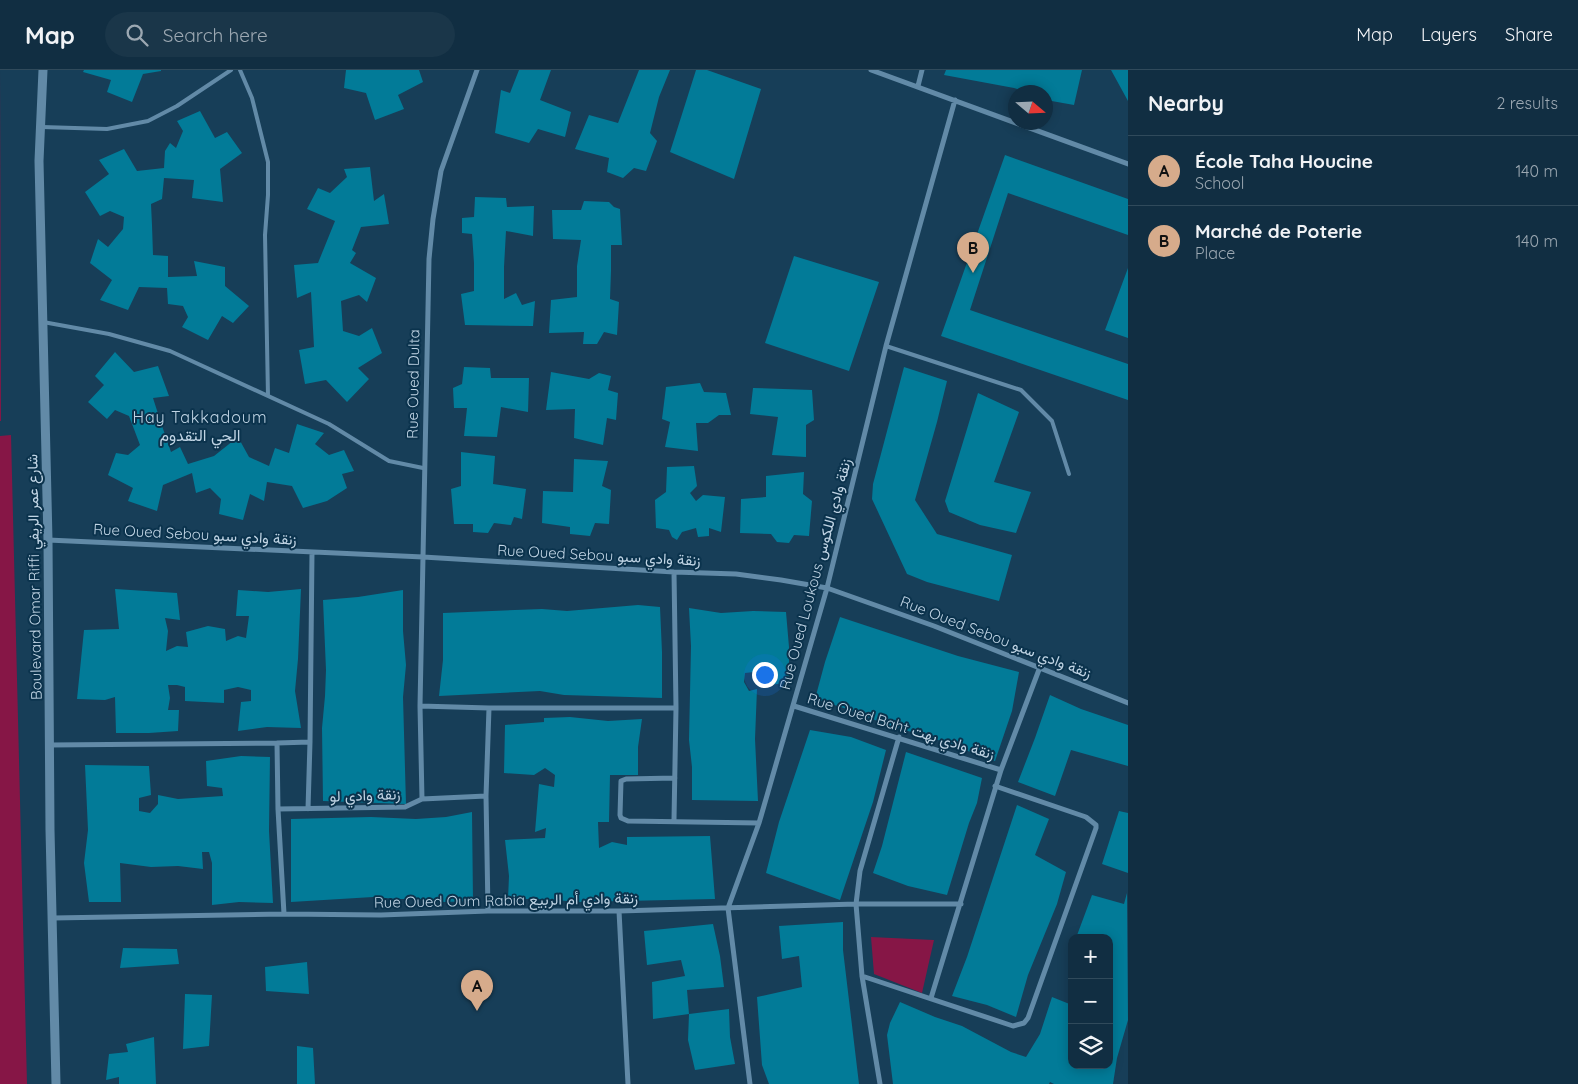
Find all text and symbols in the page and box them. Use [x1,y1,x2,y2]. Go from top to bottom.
search box [105,12,455,57]
text: Map [25,20,75,50]
icon: search [123,21,151,49]
text: Search here [163,23,268,47]
text: Map [1356,23,1393,46]
text: Layers [1421,23,1477,46]
text: Share [1505,23,1553,46]
north arrow [1008,85,1053,130]
text: Nearby [1148,90,1224,116]
text: 2 results [1496,93,1558,113]
text: École Taha Houcine [1195,149,1373,173]
text: A [1159,161,1169,181]
text: 140 m [1515,161,1558,181]
text: School [1195,173,1244,193]
text: Marché de Poterie [1195,219,1362,243]
text: B [1159,231,1169,251]
text: 140 m [1515,231,1558,251]
pin: B [957,232,989,273]
text: Place [1195,243,1235,263]
street label: Rue Oued Dulta [403,329,423,439]
district label: Hay Takkadoum الحي التقدوم [132,407,268,449]
street label: Boulevard Omar Riffi شارع عمر الريفي [22,454,50,700]
street label: Rue Oued Loukous زنقة وادي اللكوس [775,456,859,693]
street label: Rue Oued Sebou زنقة وادي سبو [93,519,297,553]
street label: Rue Oued Sebou زنقة وادي سبو [497,540,701,574]
street label: Rue Oued Sebou زنقة وادي سبو [896,592,1095,686]
your location [752,662,778,688]
street label: Rue Oued Baht زنقة وادي بهت [804,688,997,767]
street label: زنقة وادي لو [329,784,401,810]
street label: Rue Oued Oum Rabia زنقة وادي أم الربيع [374,888,638,916]
map controls [1068,934,1113,1069]
button: + [1068,934,1113,979]
pin: A [461,970,493,1011]
button: − [1068,979,1113,1024]
button: layers [1068,1024,1113,1069]

